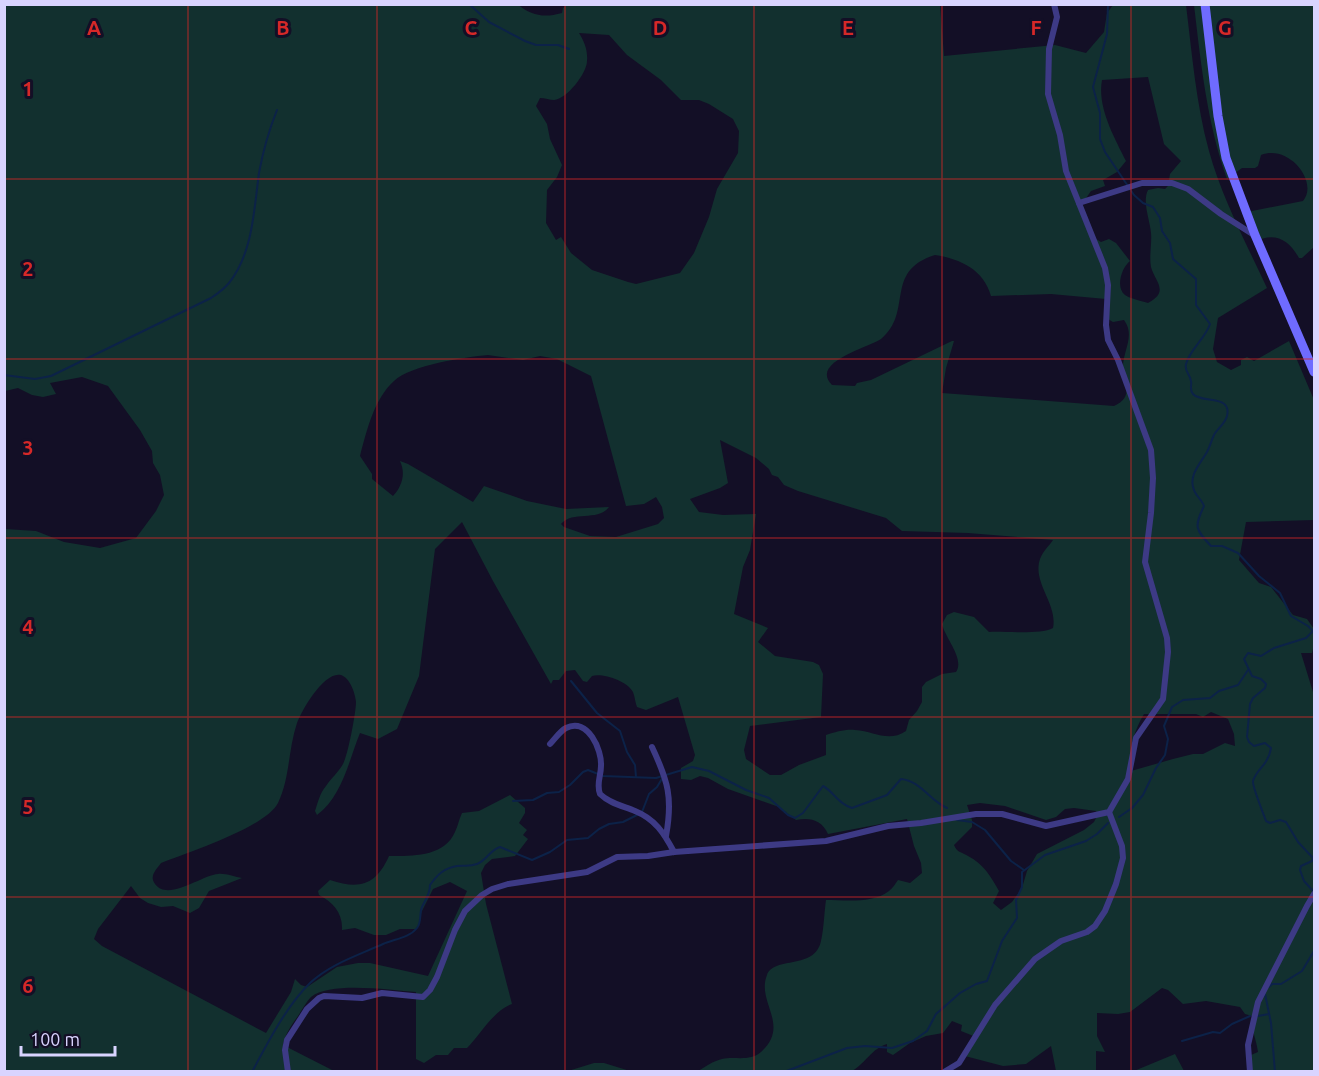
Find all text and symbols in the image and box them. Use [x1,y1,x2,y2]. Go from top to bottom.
text: A [87,16,101,39]
text: B [276,16,290,39]
text: C [465,16,478,39]
text: D [653,16,667,39]
text: E [842,16,854,39]
text: F [1030,16,1042,39]
text: G [1218,16,1232,39]
text: 1 [22,77,34,100]
text: 2 [22,257,34,280]
text: 3 [22,436,34,459]
text: 4 [22,615,34,638]
text: 5 [22,795,34,818]
text: 6 [22,974,34,997]
scale bar [21,1019,116,1057]
text: 100 m [30,1029,80,1049]

